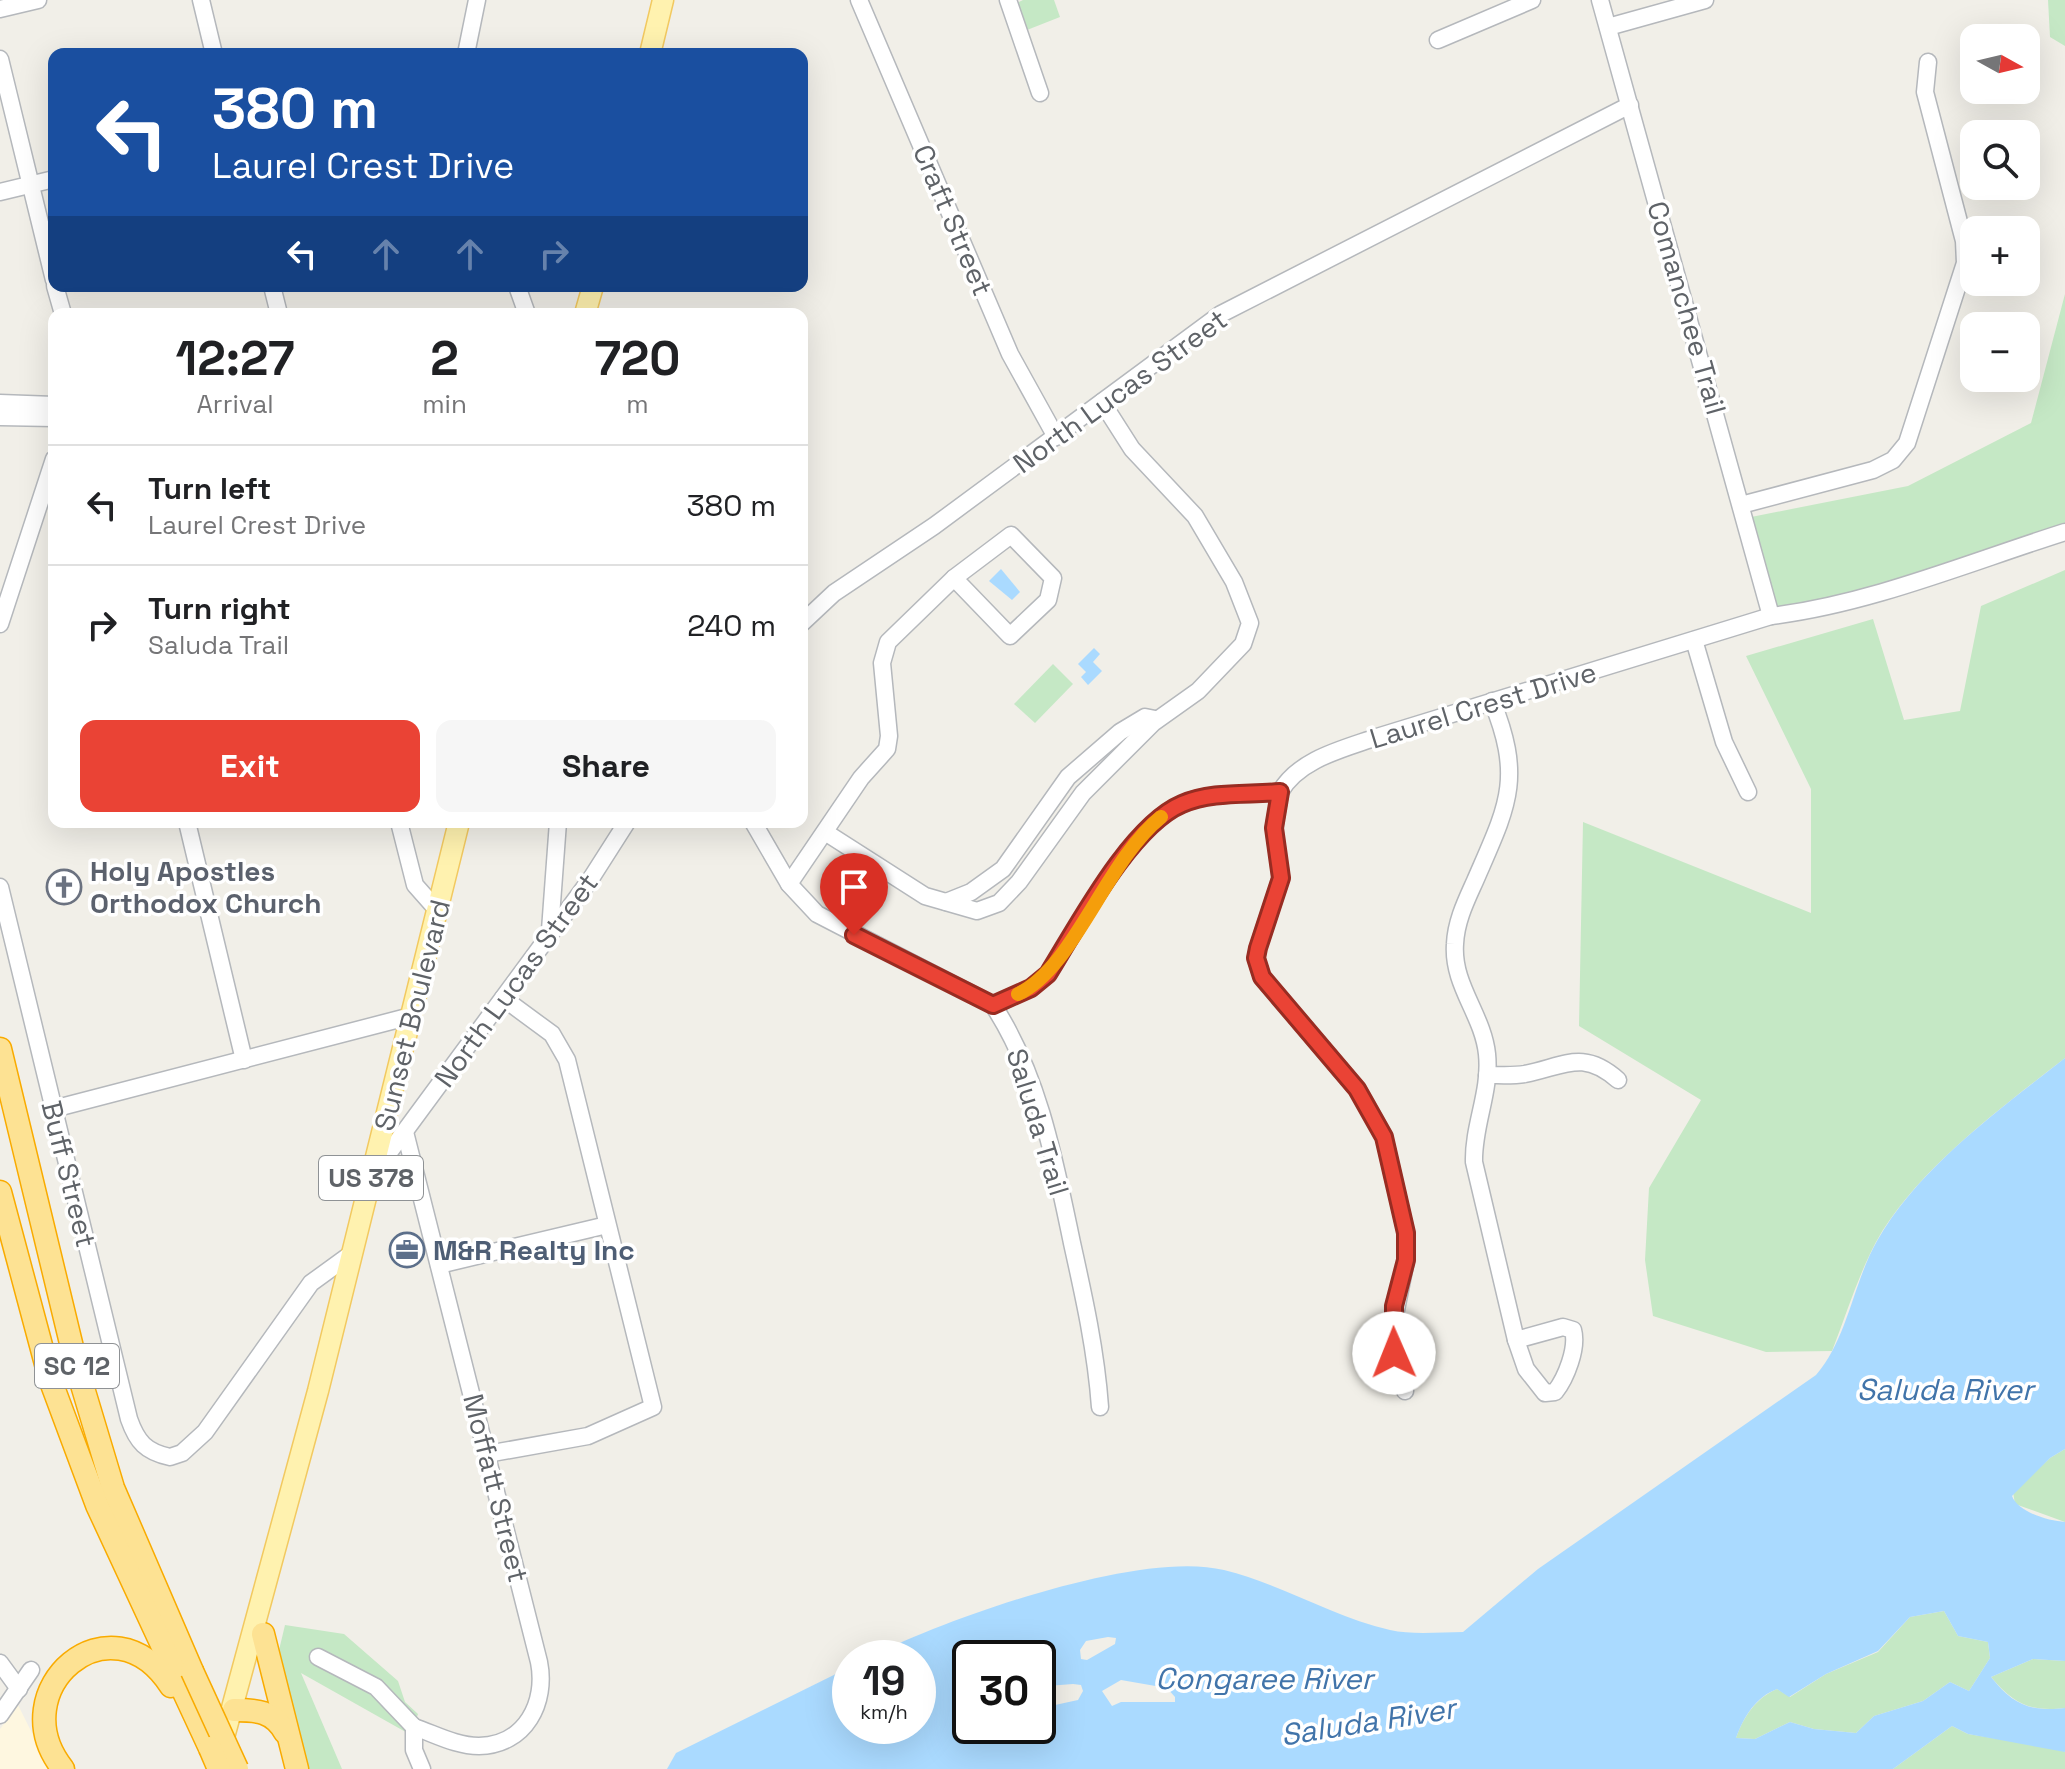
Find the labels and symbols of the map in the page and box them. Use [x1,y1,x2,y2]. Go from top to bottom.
north arrow [1960,24,2040,104]
street label: Craft Street [905,139,1001,301]
street label: Comanchee Trail [1639,197,1735,419]
street label: North Lucas Street [1006,301,1234,481]
street label: Laurel Crest Drive [1365,653,1601,757]
place label: Holy Apostles Orthodox Church [90,853,322,921]
pin [820,853,888,935]
street label: North Lucas Street [426,866,606,1094]
church icon: Holy Apostles Orthodox Church [45,868,83,906]
street label: Sunset Boulevard [366,896,458,1134]
street label: Saluda Trail [999,1044,1077,1200]
street label: Buff Street [33,1097,105,1251]
road number: US 378 [319,1156,423,1200]
office icon: M&R Realty Inc [388,1231,426,1269]
place label: M&R Realty Inc [433,1232,635,1268]
position arrow [1352,1311,1436,1395]
road number: SC 12 [35,1344,119,1388]
water label: Saluda River [1857,1370,2036,1409]
street label: Moffatt Street [455,1390,537,1586]
speed limit sign: 30 [952,1640,1056,1744]
water label: Congaree River [1155,1659,1375,1698]
water label: Saluda River [1278,1688,1461,1755]

